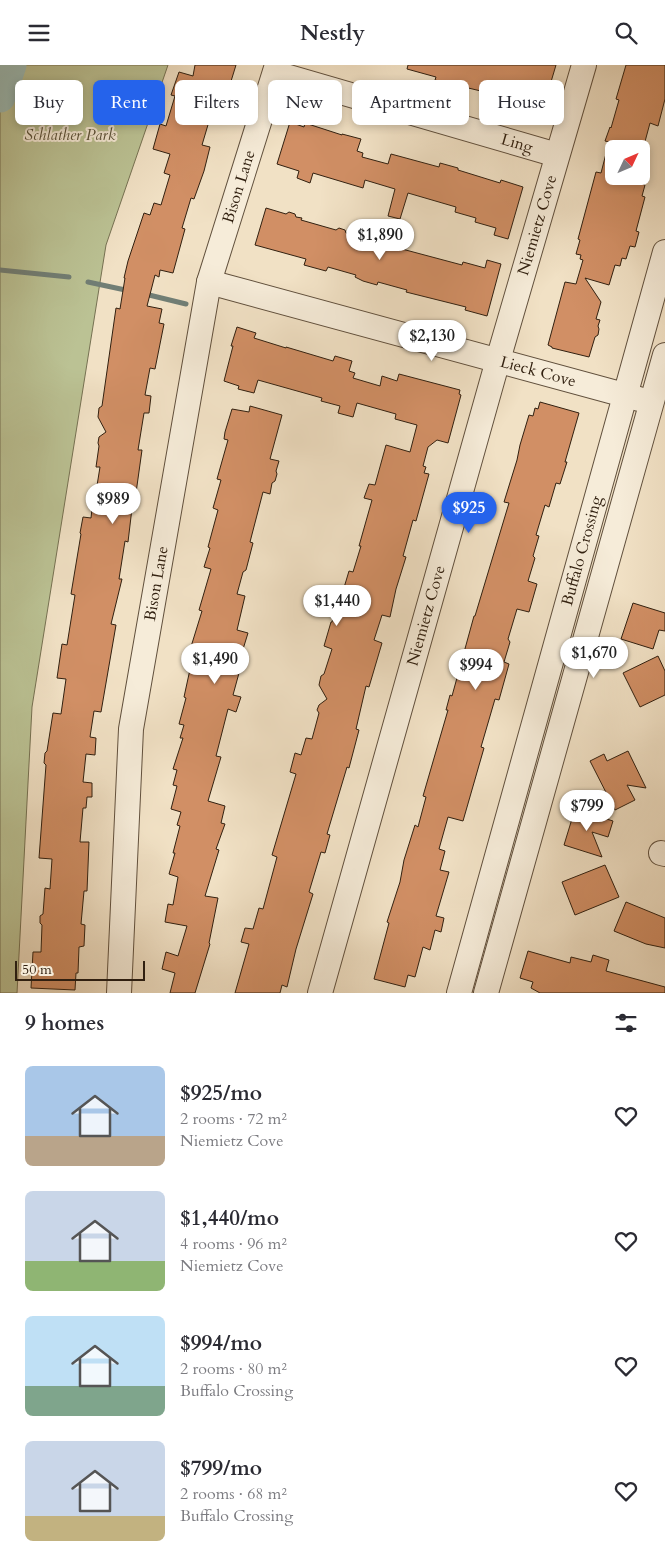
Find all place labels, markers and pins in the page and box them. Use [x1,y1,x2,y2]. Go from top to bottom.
pin: $1,890 [339,219,421,261]
pin: $2,130 [391,319,473,362]
pin: $989 [83,483,143,525]
pin: $925 [439,491,499,534]
pin: $1,440 [296,585,378,627]
pin: $1,670 [553,637,635,679]
pin: $1,490 [174,643,256,685]
pin: $994 [446,649,506,691]
pin: $799 [557,789,617,832]

